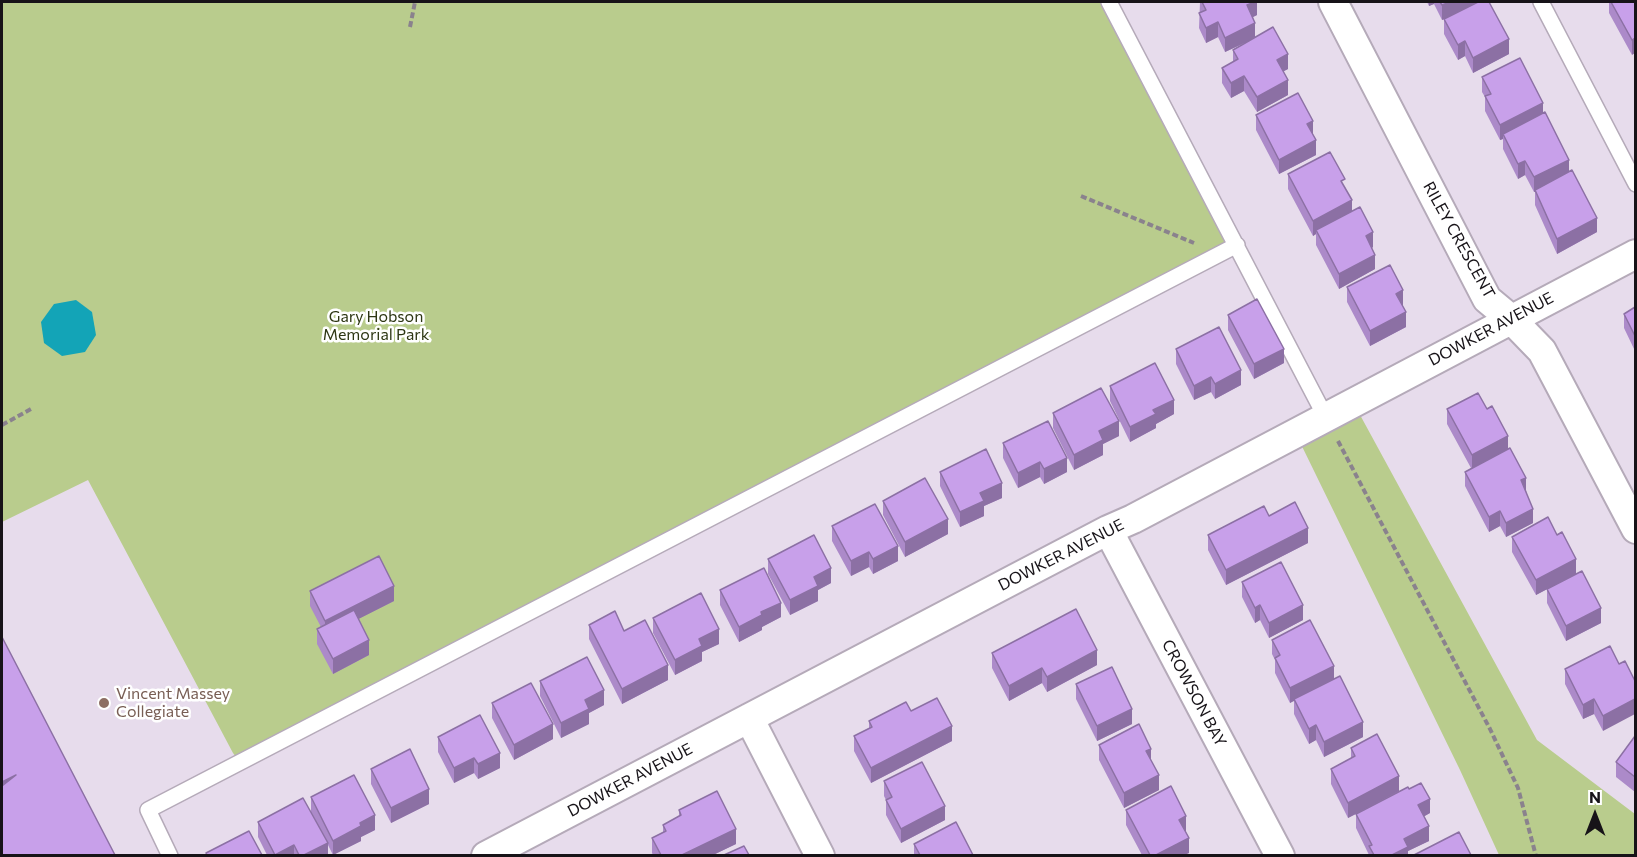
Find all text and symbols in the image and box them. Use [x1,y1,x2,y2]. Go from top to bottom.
street label: RILEY CRESCENT [1419,178,1499,302]
street label: DOWKER AVENUE [1425,288,1557,370]
park label: Gary Hobson Memorial Park [323,307,429,345]
street label: DOWKER AVENUE [995,515,1127,595]
street label: CROWSON BAY [1158,636,1230,750]
place label: Vincent Massey Collegiate [116,684,230,722]
marker: Vincent Massey Collegiate [97,696,111,710]
street label: DOWKER AVENUE [564,739,696,821]
north arrow [1565,785,1625,845]
text: N [1589,787,1601,806]

